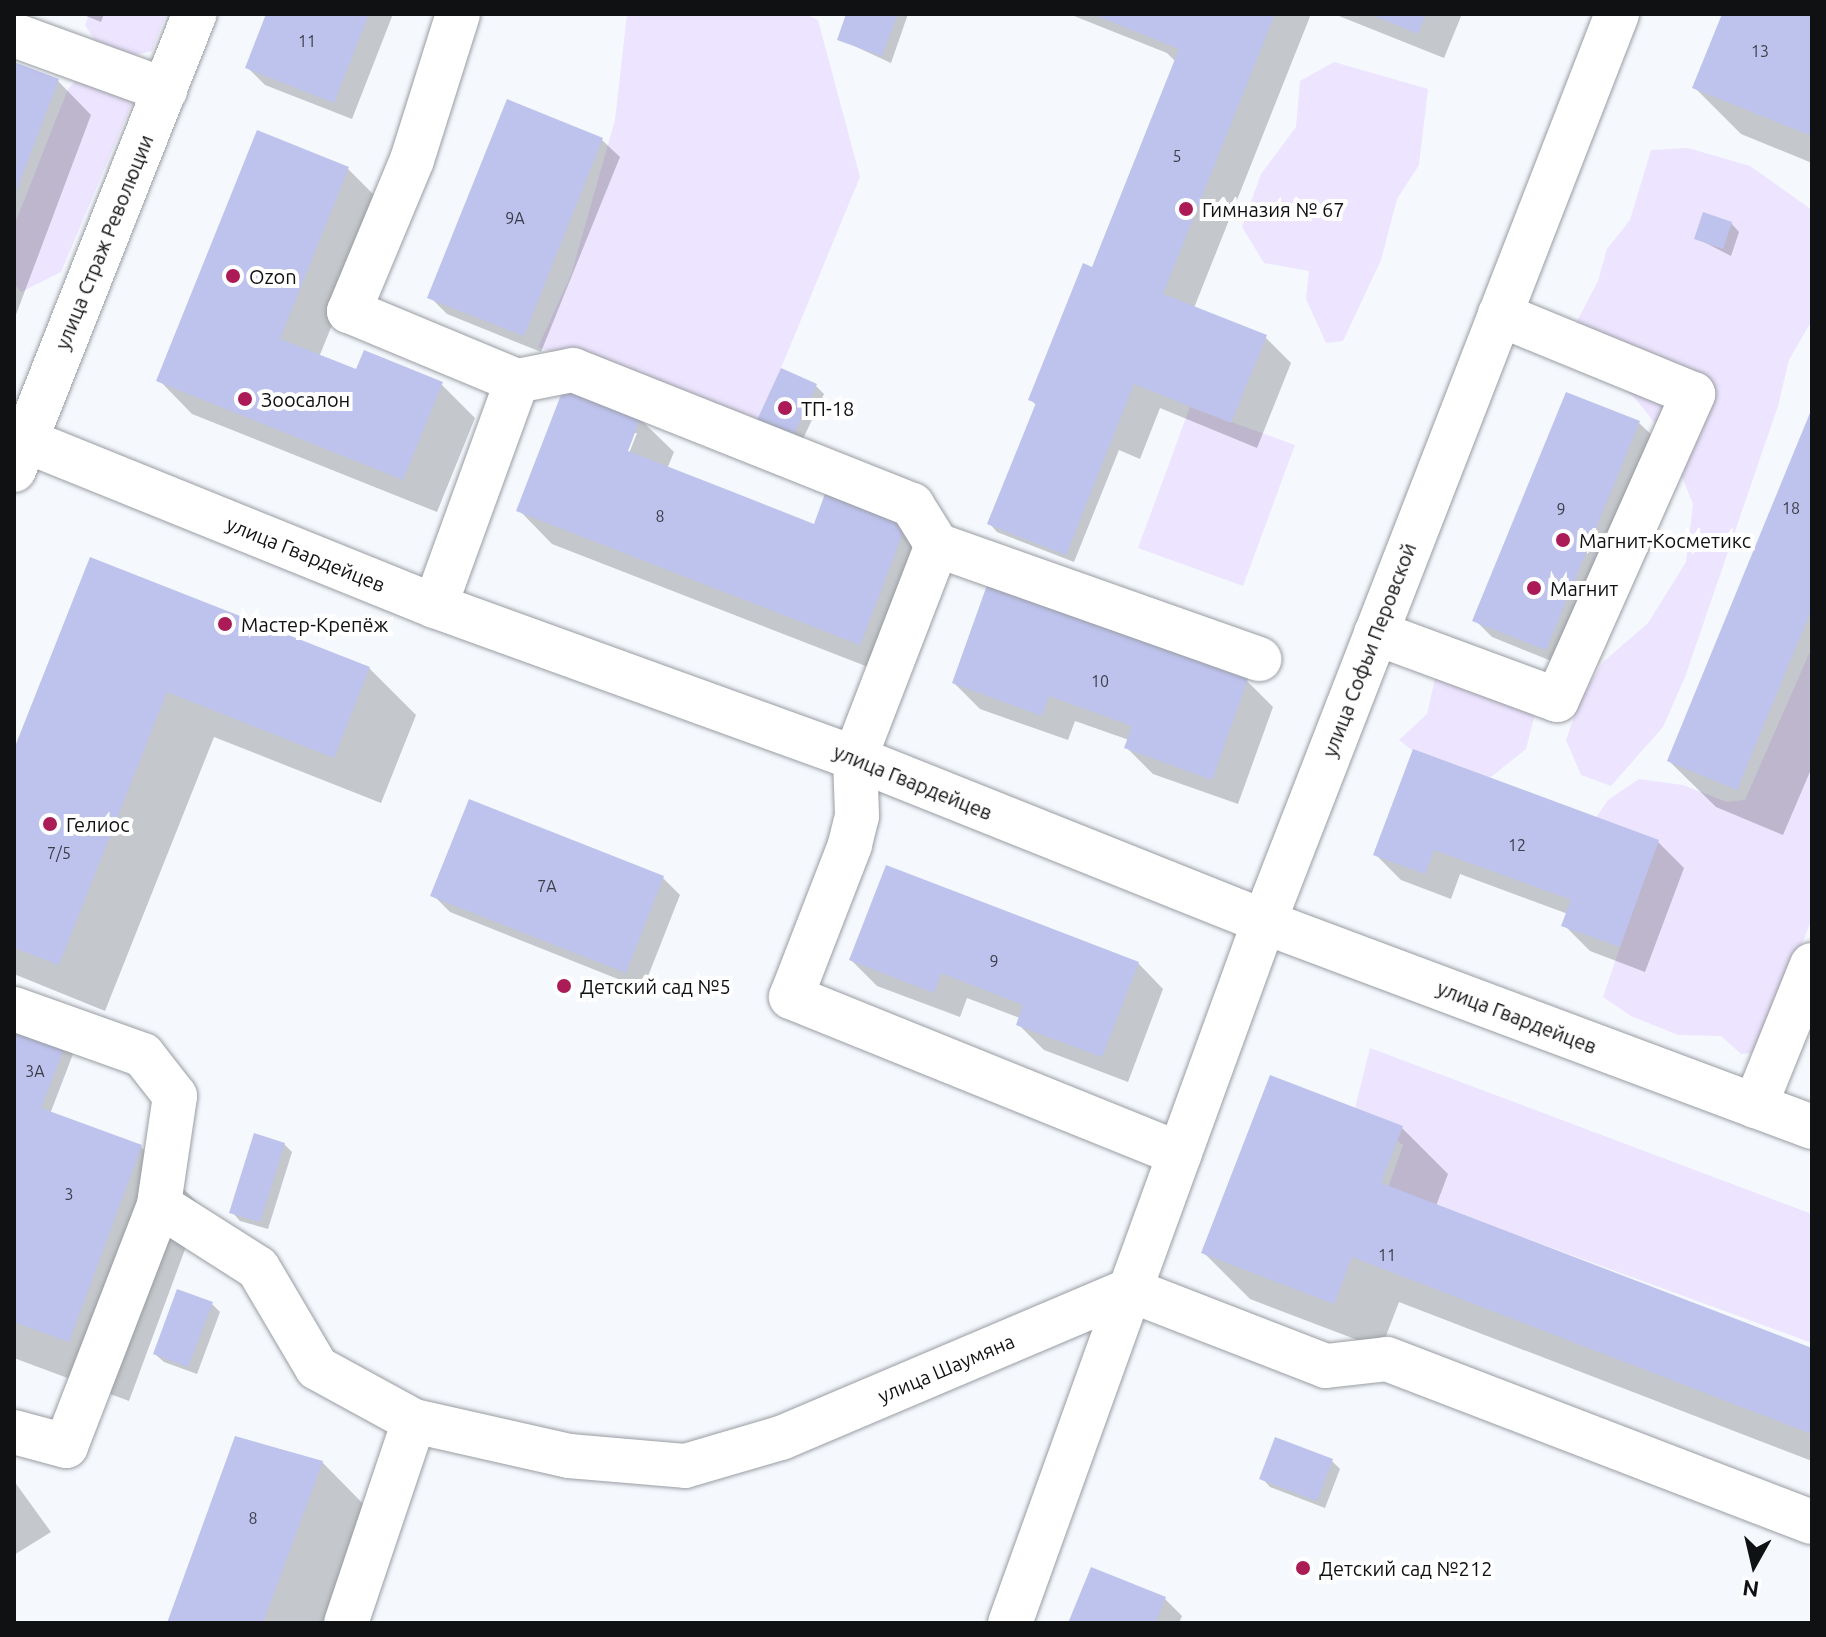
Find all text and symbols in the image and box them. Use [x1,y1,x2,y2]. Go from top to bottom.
house number: 11 [298,31,316,51]
house number: 13 [1751,41,1769,61]
street label: улица Страж Революции [50,131,158,353]
house number: 5 [1172,146,1182,166]
place label: Гимназия № 67 [1202,197,1345,221]
marker: Гимназия № 67 [1177,200,1195,218]
house number: 9А [505,208,525,228]
place label: Ozon [249,264,297,288]
marker: Ozon [224,267,242,285]
place label: Зоосалон [261,387,350,411]
marker: Зоосалон [236,390,254,408]
place label: ТП-18 [801,396,854,420]
marker: ТП-18 [776,399,794,417]
house number: 18 [1782,498,1800,518]
house number: 9 [1556,499,1566,519]
house number: 8 [655,506,665,526]
street label: улица Гвардейцев [223,511,389,597]
place label: Магнит-Косметикс [1579,528,1751,552]
marker: Магнит-Косметикс [1554,531,1572,549]
street label: улица Софьи Перовской [1317,540,1421,760]
place label: Магнит [1550,576,1618,600]
marker: Магнит [1525,579,1543,597]
place label: Мастер-Крепёж [241,612,388,636]
marker: Мастер-Крепёж [216,615,234,633]
house number: 10 [1091,671,1109,691]
street label: улица Гвардейцев [830,739,996,825]
place label: Гелиос [66,812,130,836]
marker: Гелиос [41,815,59,833]
house number: 12 [1508,835,1526,855]
house number: 7/5 [47,843,71,863]
house number: 7А [537,876,557,896]
house number: 9 [989,951,999,971]
place label: Детский сад №5 [580,974,731,998]
street label: улица Гвардейцев [1434,976,1600,1058]
marker: Детский сад №5 [555,977,573,995]
house number: 3А [25,1061,45,1081]
house number: 3 [64,1184,74,1204]
house number: 11 [1378,1245,1396,1265]
street label: улица Шаумяна [874,1328,1018,1408]
house number: 8 [248,1508,258,1528]
north arrow [1714,1525,1794,1605]
place label: Детский сад №212 [1319,1556,1492,1580]
marker: Детский сад №212 [1294,1559,1312,1577]
text: N [1741,1576,1760,1603]

